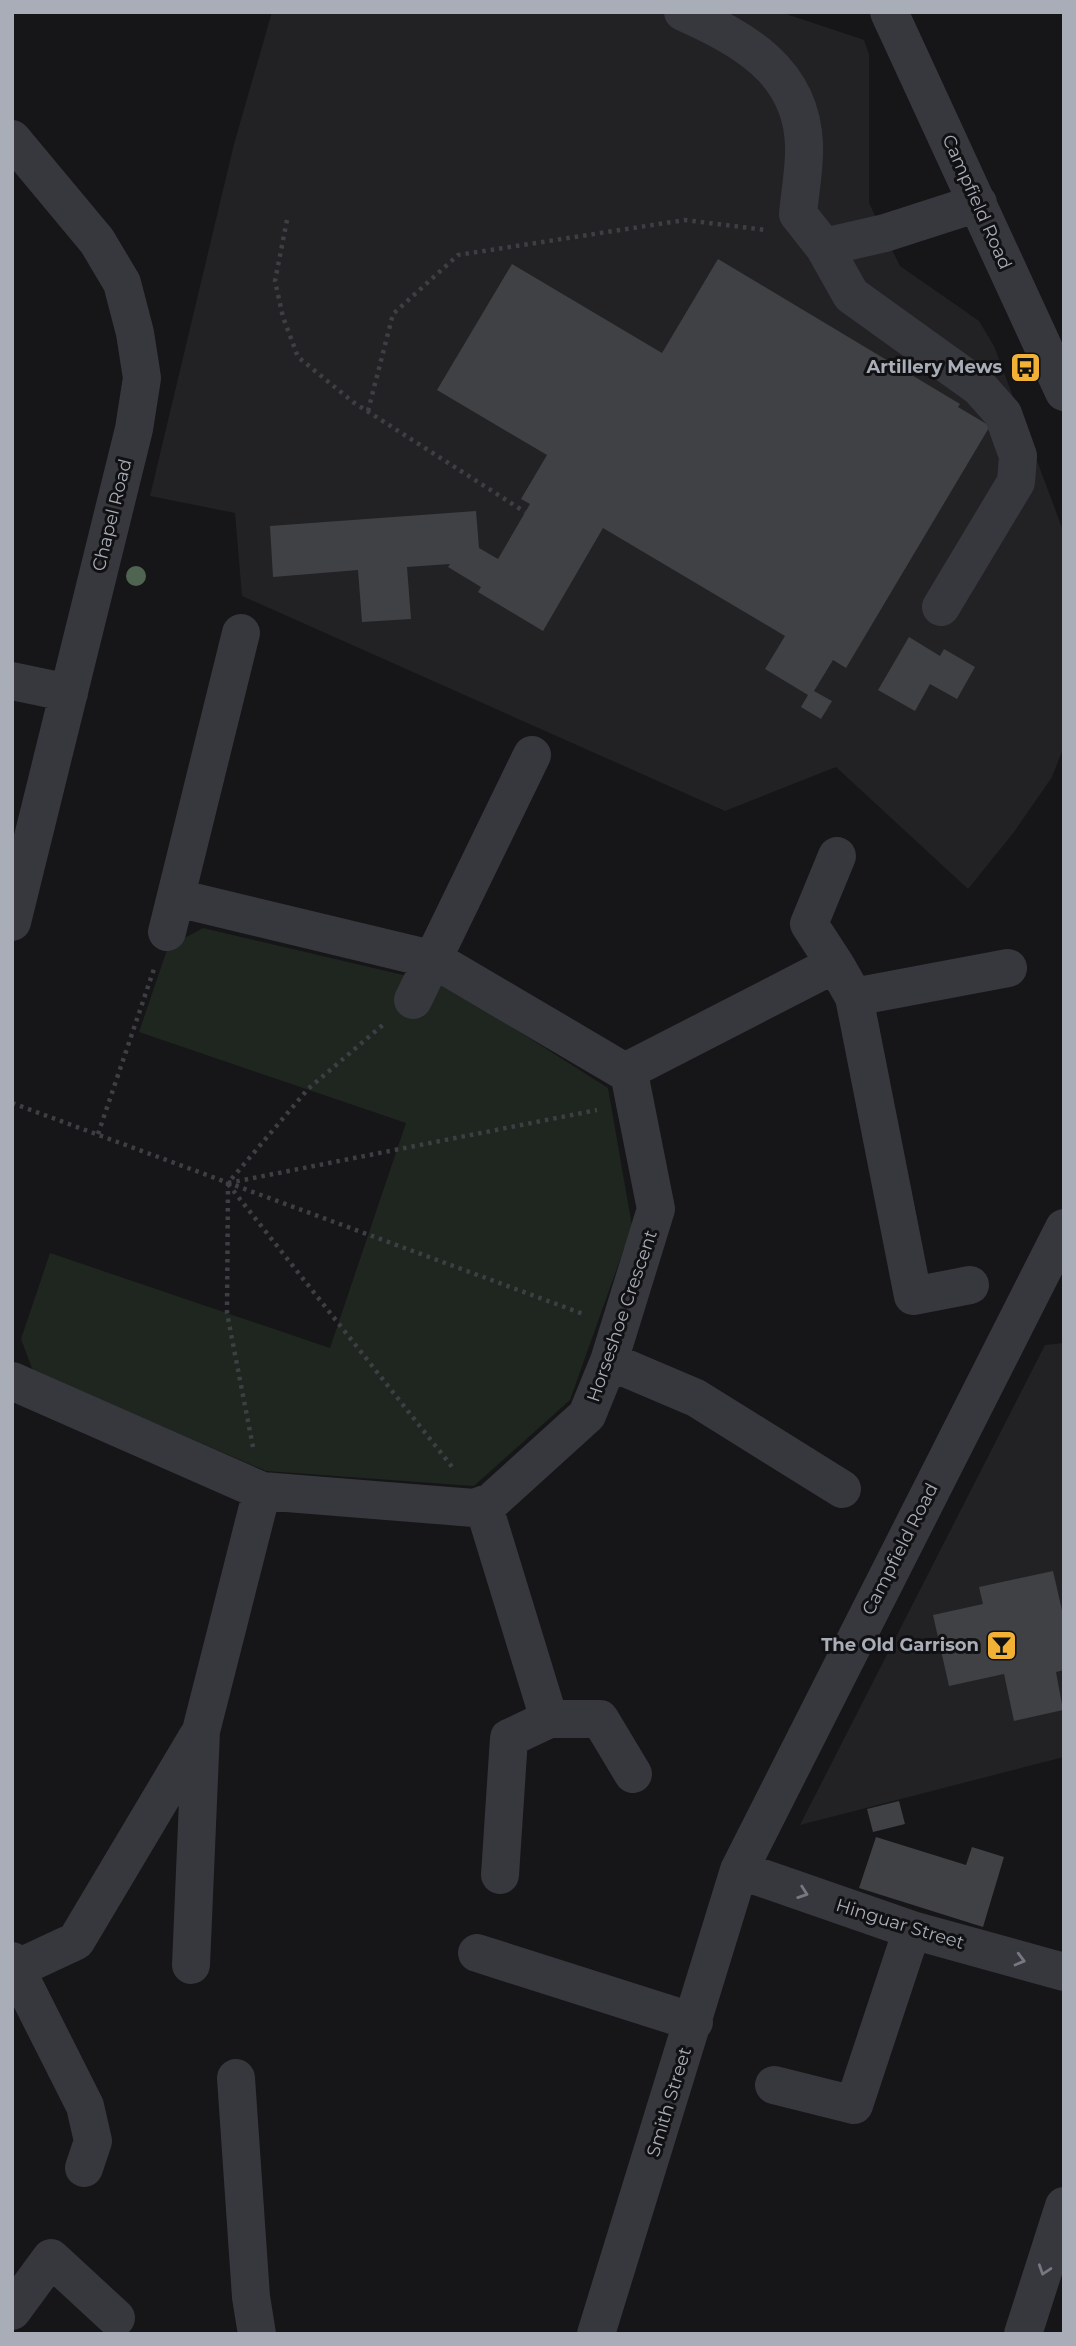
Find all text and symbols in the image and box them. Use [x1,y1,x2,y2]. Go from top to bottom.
street label: Campfield Road [937,131,1017,273]
bus stop icon: Artillery Mews [1008,350,1042,384]
place label: Artillery Mews [865,356,1002,378]
street label: Chapel Road [87,456,137,574]
street label: Horseshoe Crescent [582,1227,662,1405]
street label: Campfield Road [857,1479,943,1619]
bar icon: The Old Garrison [985,1628,1019,1662]
place label: The Old Garrison [821,1634,979,1656]
one-way arrow [796,1885,809,1899]
street label: Hinguar Street [833,1894,967,1954]
one-way arrow [1014,1952,1026,1966]
street label: Smith Street [642,2045,696,2159]
one-way arrow [1037,2263,1052,2275]

